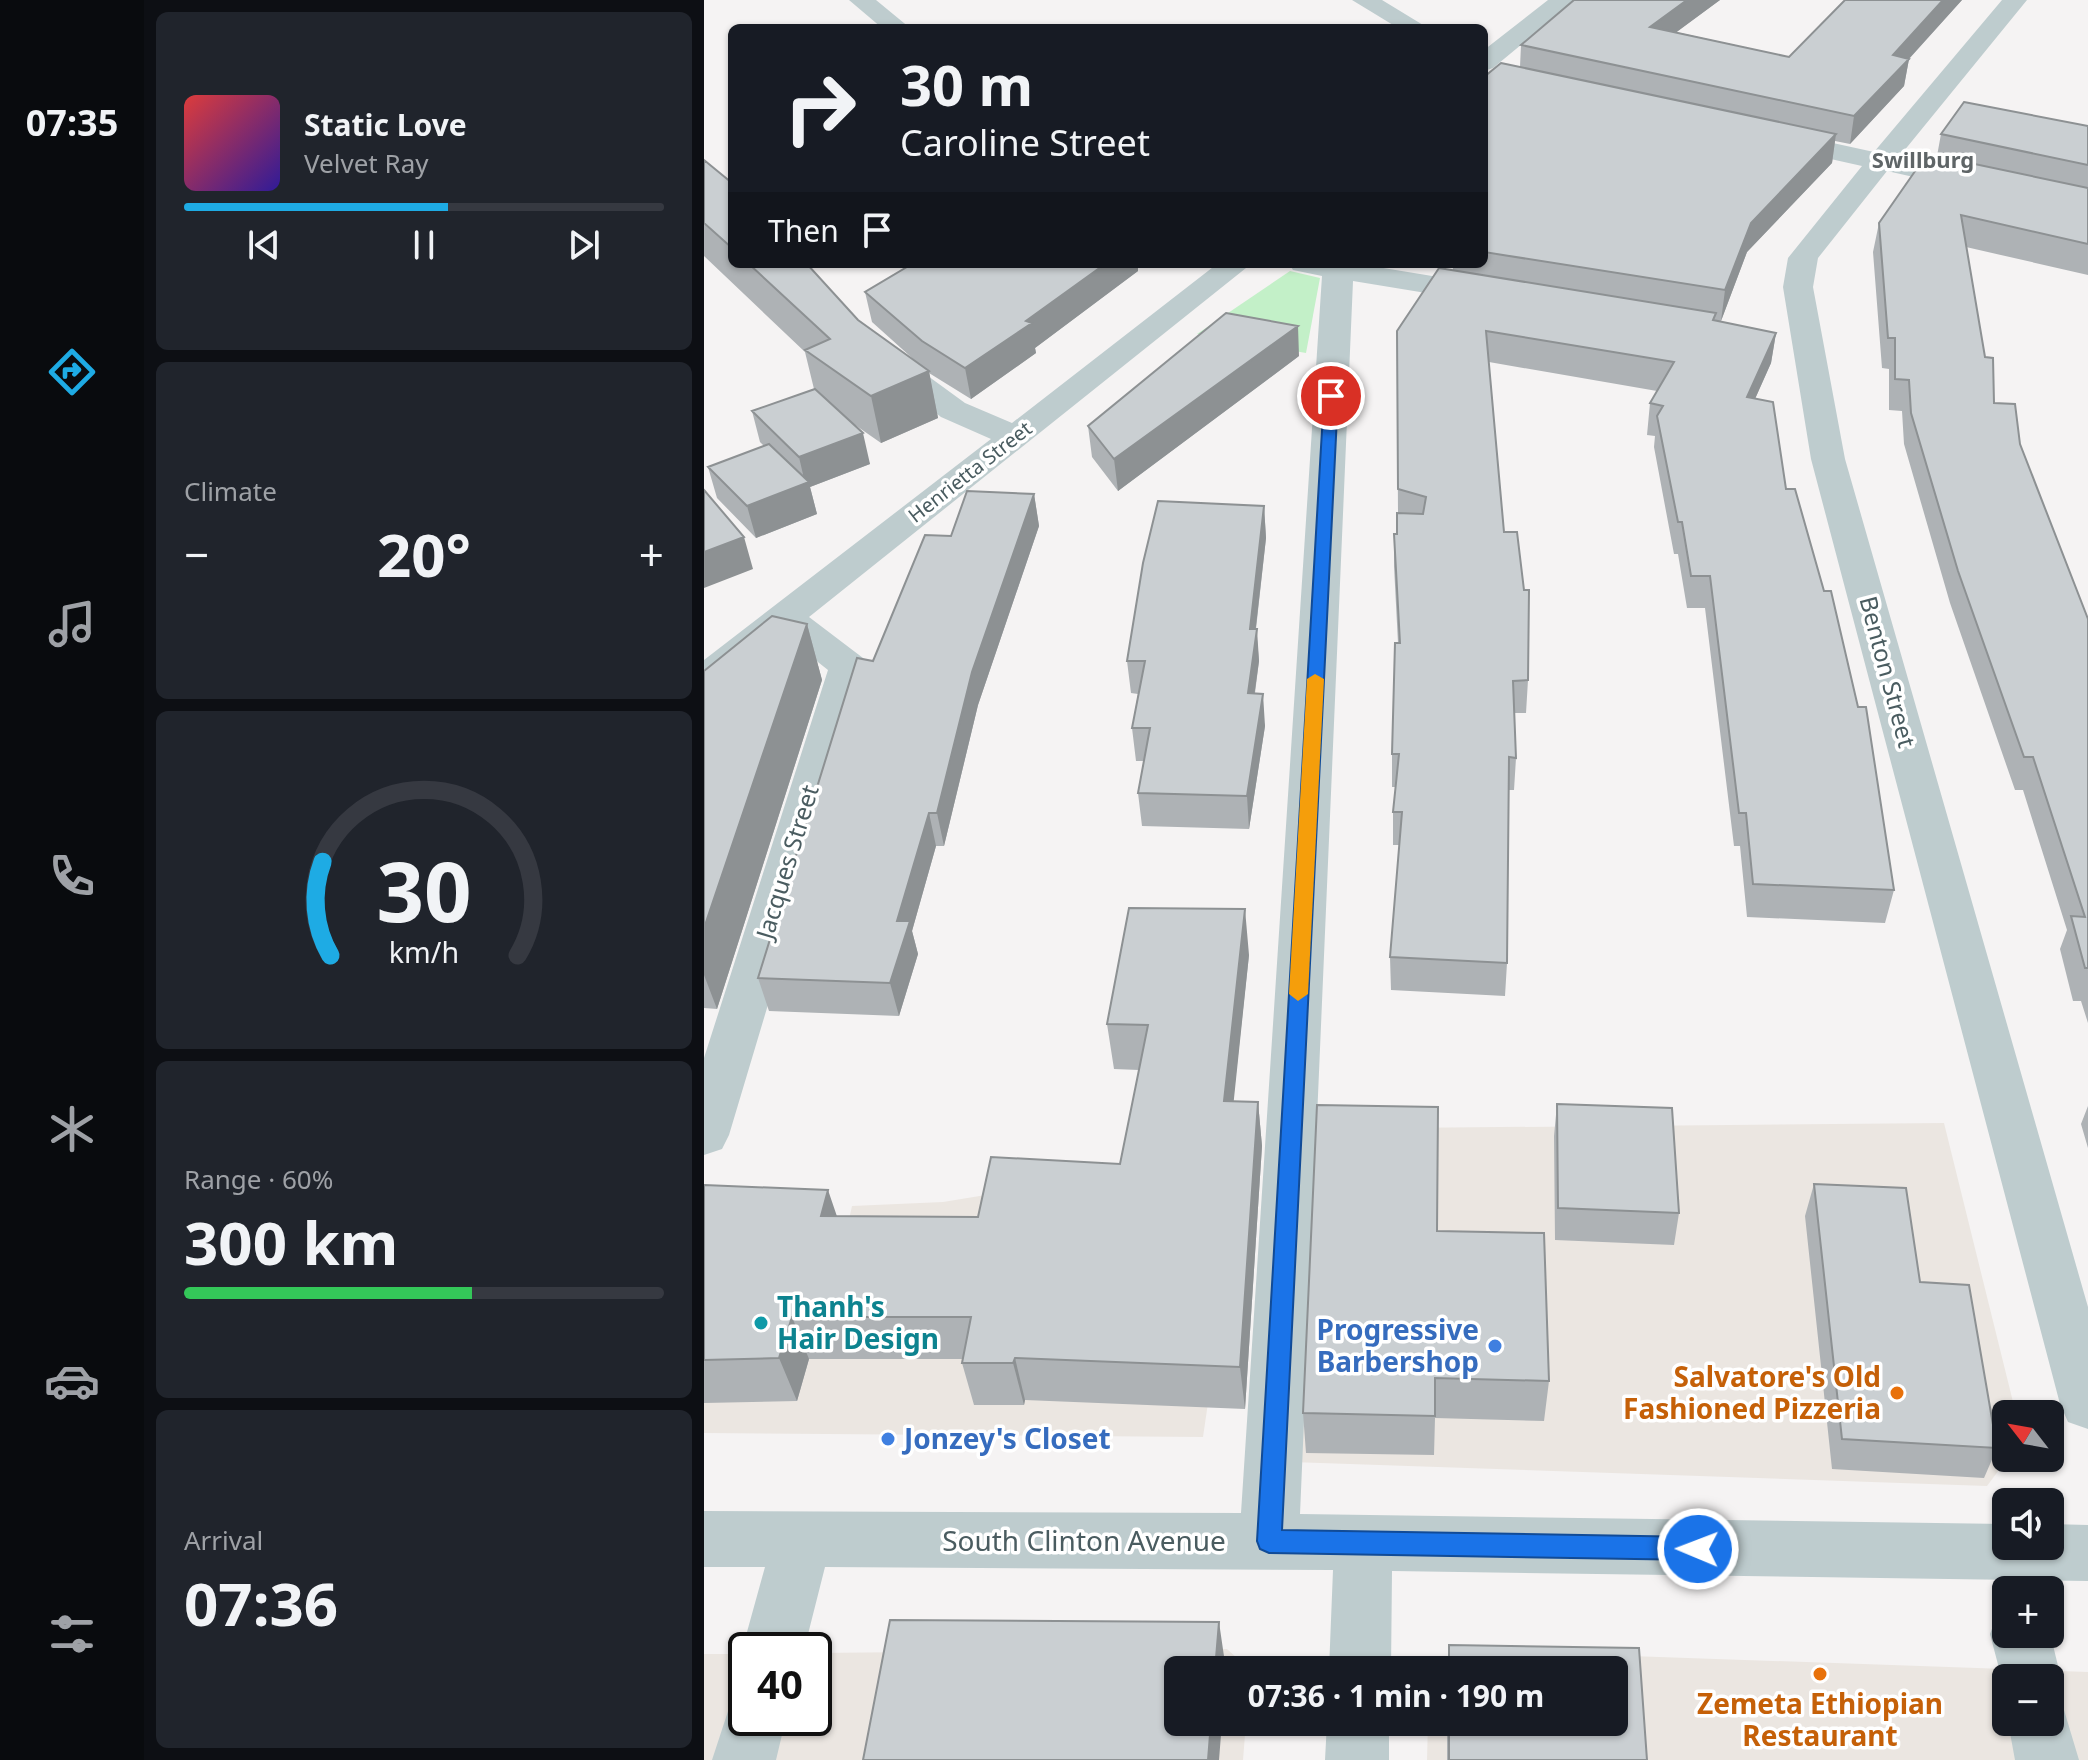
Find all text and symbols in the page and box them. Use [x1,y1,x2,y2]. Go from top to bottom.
text: 30 m [900,46,1033,122]
icon: right [768,56,872,160]
text: 07:35 [26,98,118,147]
text: Static Love [304,104,467,145]
text: Caroline Street [900,118,1150,167]
district label: Swillburg [1872,144,1974,174]
text: Velvet Ray [304,145,429,181]
icon: arrive [855,208,899,252]
text: Then [768,210,839,251]
icon: previous [242,223,286,267]
icon: pause [402,223,446,267]
icon: next [562,223,606,267]
icon: directions [44,344,100,400]
pin [1297,362,1365,430]
icon: arrive [1309,374,1353,418]
street label: Henrietta Street [902,415,1037,528]
text: Climate [184,473,277,509]
text: 20° [377,513,471,595]
text: − [184,524,209,584]
text: + [639,524,664,584]
street label: Benton Street [1852,592,1925,751]
icon: music [44,596,100,652]
street label: Jacques Street [747,780,826,945]
text: 30 [376,833,472,946]
icon: phone [44,848,100,904]
text: km/h [389,932,459,971]
icon: climate [44,1101,100,1157]
text: Range · 60% [184,1161,333,1197]
text: 300 km [184,1201,398,1283]
place label: Thanh's Hair Design [777,1287,939,1357]
place label: Progressive Barbershop [1317,1310,1479,1380]
marker: Thanh's Hair Design [752,1314,770,1332]
marker: Progressive Barbershop [1486,1337,1504,1355]
icon: car [44,1353,100,1409]
place label: Salvatore's Old Fashioned Pizzeria [1623,1357,1881,1427]
marker: Salvatore's Old Fashioned Pizzeria [1888,1384,1906,1402]
north arrow [1992,1400,2064,1472]
map controls [1992,1400,2064,1736]
place label: Jonzey's Closet [901,1419,1111,1457]
marker: Jonzey's Closet [879,1430,897,1448]
button: sound [1992,1488,2064,1560]
position arrow [1656,1507,1740,1591]
street label: South Clinton Avenue [942,1521,1226,1559]
text: Arrival [184,1522,263,1558]
text: 07:36 [184,1562,338,1644]
button: + [1992,1576,2064,1648]
icon: filters [44,1606,100,1662]
speed limit sign: 40 [728,1632,832,1736]
button: − [1992,1664,2064,1736]
marker: Zemeta Ethiopian Restaurant [1811,1665,1829,1683]
text: 07:36 · 1 min · 190 m [1248,1675,1544,1716]
place label: Zemeta Ethiopian Restaurant [1697,1684,1943,1754]

